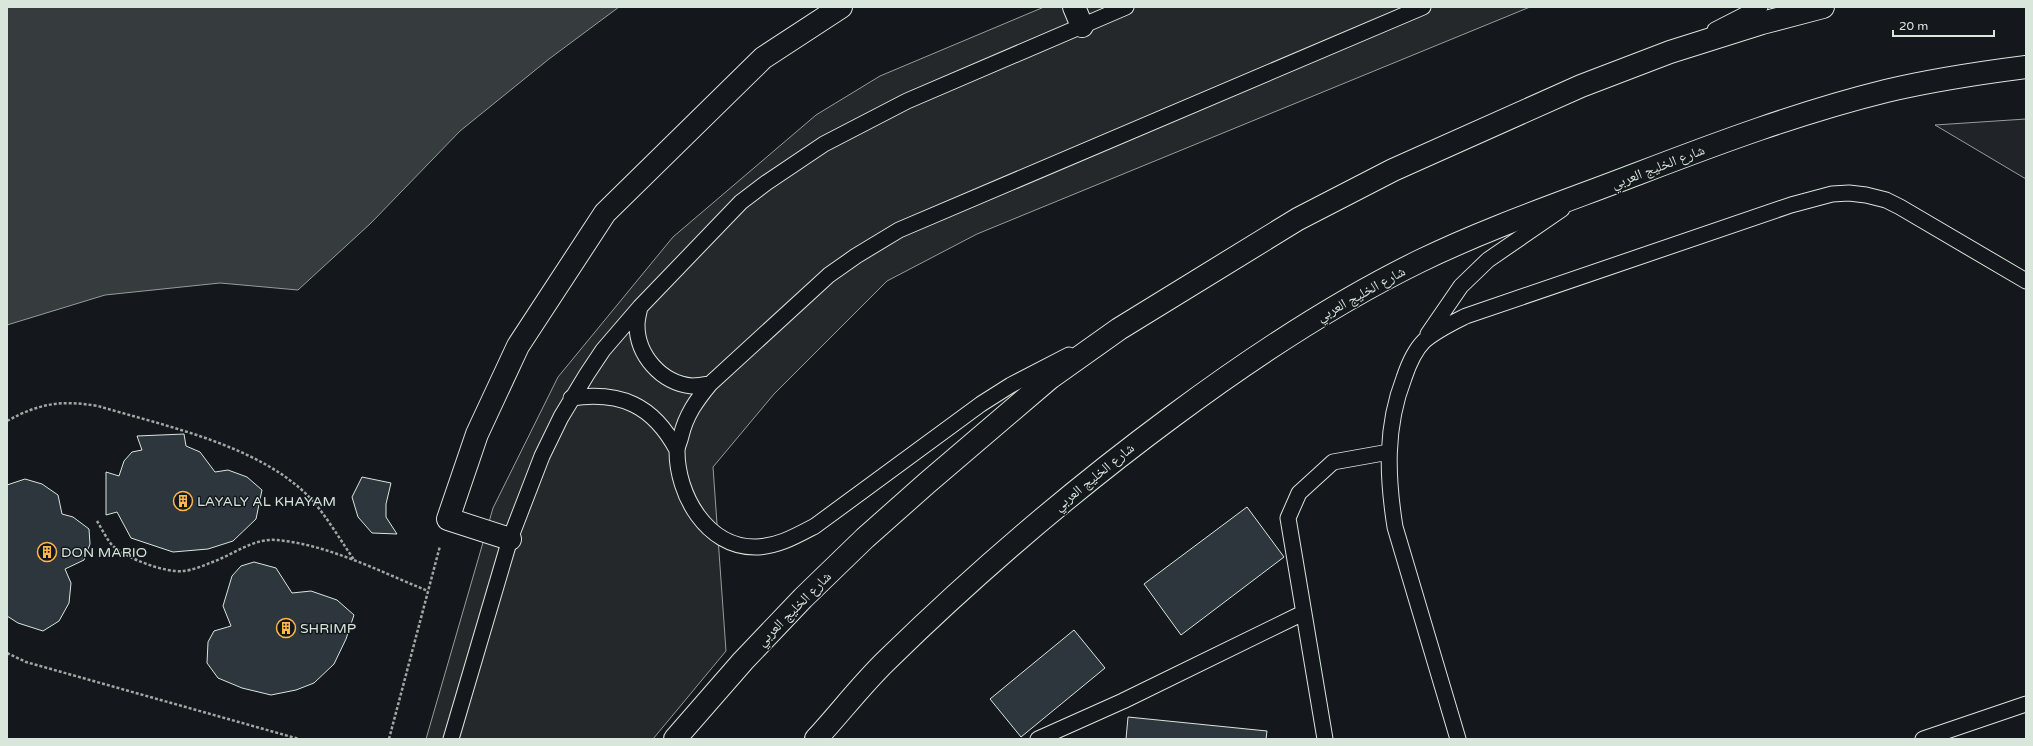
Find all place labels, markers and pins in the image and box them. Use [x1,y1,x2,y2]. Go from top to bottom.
building icon: LAYALY AL KHAYAM [172,490,194,512]
place label: LAYALY AL KHAYAM [197,493,336,510]
building icon: DON MARIO [36,541,58,563]
place label: DON MARIO [61,544,147,561]
building icon: SHRIMP [275,617,297,639]
place label: SHRIMP [300,620,356,637]

